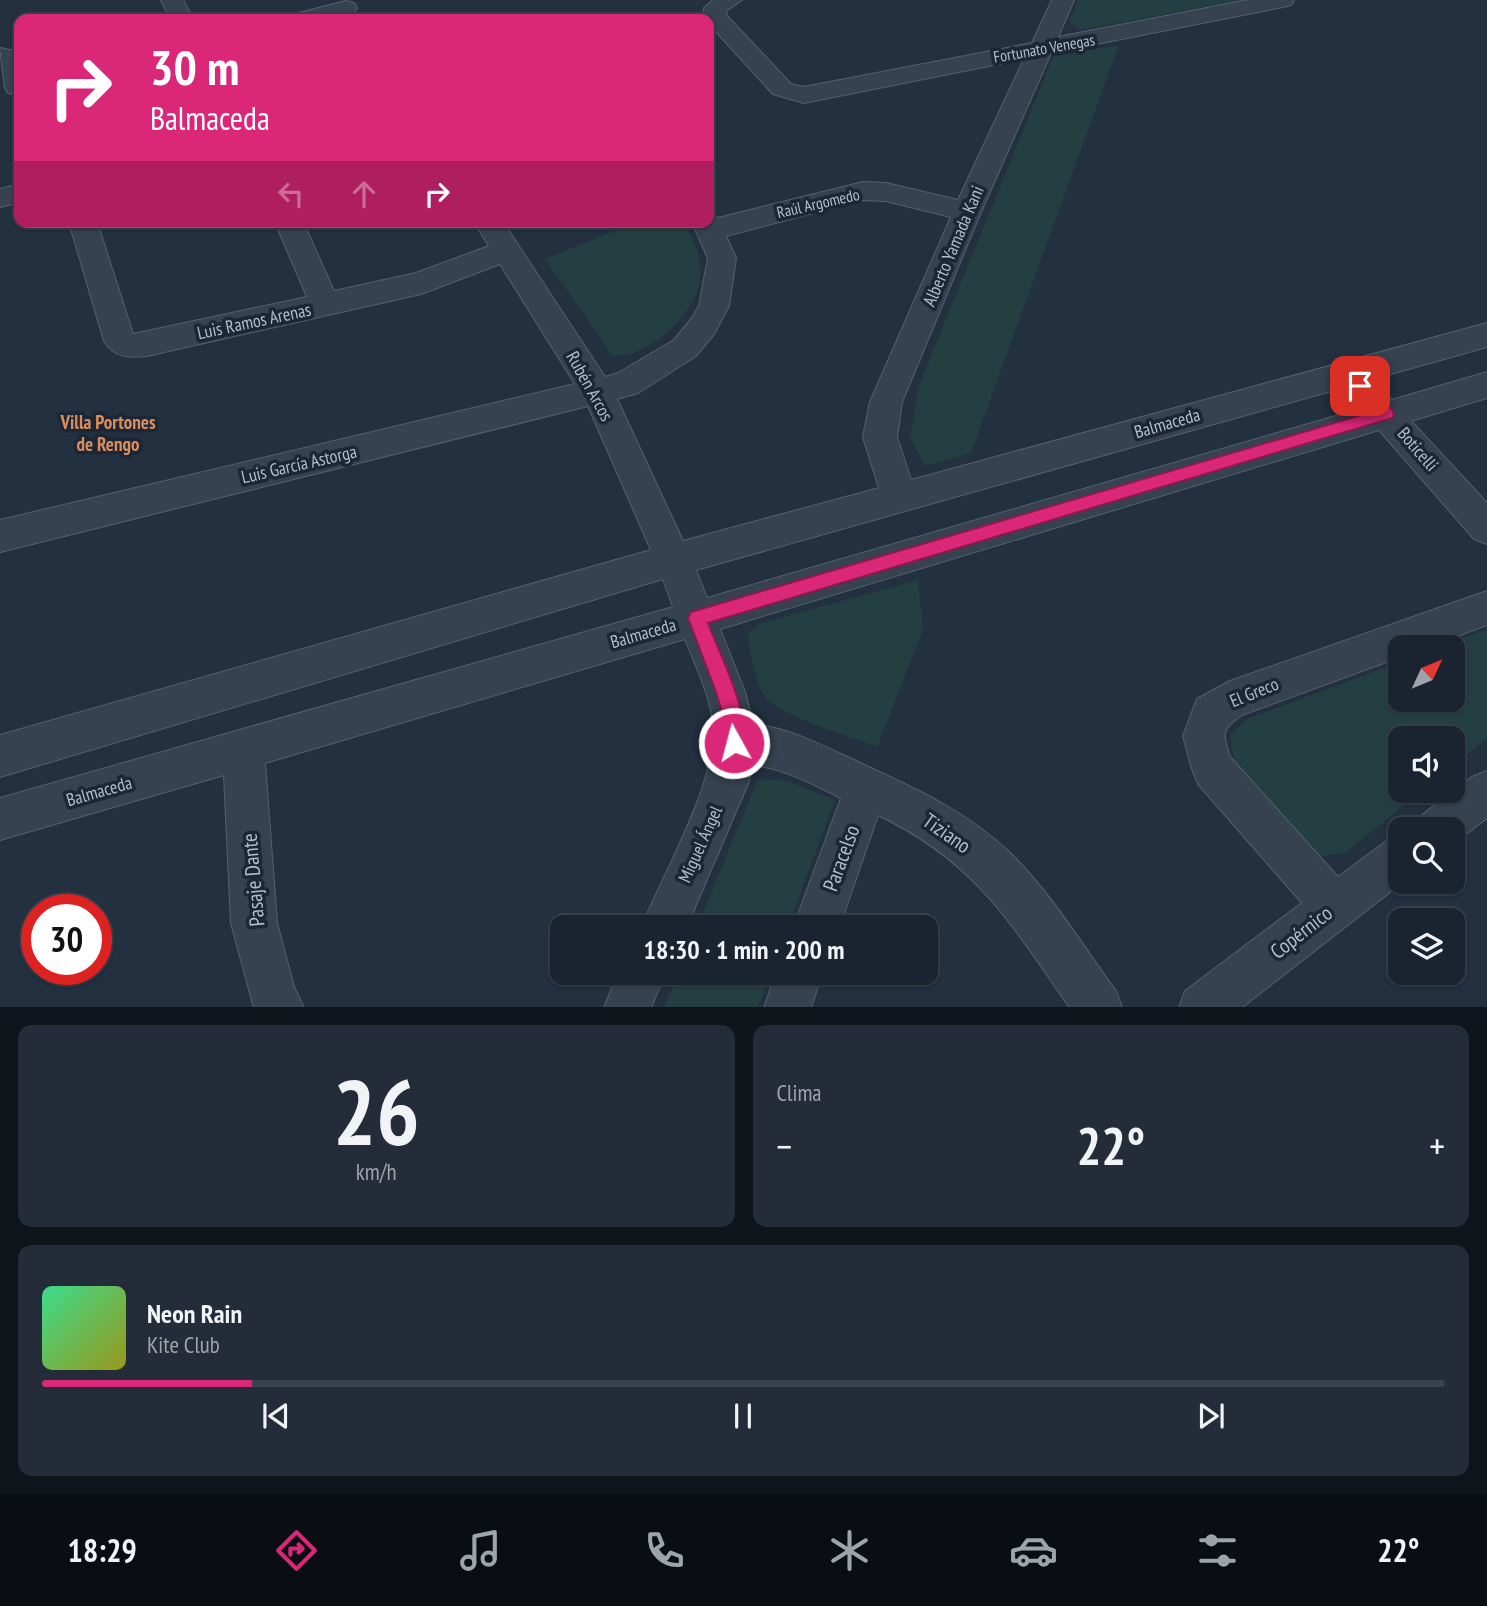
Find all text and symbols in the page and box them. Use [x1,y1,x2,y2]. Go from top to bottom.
street label: Fortunato Venegas [992,29,1096,67]
text: 30 m [150,35,239,99]
icon: right [35,42,126,133]
text: Balmaceda [150,97,270,139]
icon: left [272,175,310,213]
icon: ahead [345,175,383,213]
icon: right [418,175,456,213]
street label: Alberto Yamada Kani [917,182,989,310]
street label: Raúl Argomedo [775,184,861,222]
street label: Luis Ramos Arenas [195,298,313,344]
street label: Rubén Arcos [561,347,619,425]
pin [1330,356,1390,416]
icon: arrive [1341,367,1379,405]
street label: Balmaceda [1131,403,1203,443]
district label: Villa Portones de Rengo [59,410,156,456]
street label: Boticelli [1393,422,1443,476]
street label: Luis García Astorga [239,440,359,488]
street label: Balmaceda [607,613,679,653]
north arrow [1388,635,1465,712]
map controls [1388,635,1465,985]
street label: El Greco [1226,672,1282,712]
position arrow [697,706,771,780]
button: sound [1388,726,1465,803]
street label: Balmaceda [63,771,135,811]
street label: Miguel Ángel [673,801,727,886]
street label: Tiziano [918,807,976,859]
button: search [1388,817,1465,894]
street label: Paracelso [817,821,865,895]
street label: Pasaje Dante [235,832,271,928]
speed limit sign: 30 [21,894,112,985]
street label: Copérnico [1264,899,1338,965]
button: layers [1388,908,1465,985]
text: 18:30 · 1 min · 200 m [644,933,844,966]
text: 26 [333,1052,420,1170]
text: Clima [777,1078,822,1107]
text: 22° [1076,1112,1145,1179]
text: − [777,1121,792,1170]
text: + [1429,1121,1445,1170]
text: km/h [356,1157,397,1186]
text: Neon Rain [147,1297,242,1330]
text: Kite Club [147,1330,220,1359]
icon: previous [257,1397,295,1435]
icon: pause [724,1397,762,1435]
icon: next [1192,1397,1230,1435]
icon: directions [272,1526,321,1575]
icon: music [456,1526,505,1575]
icon: phone [640,1526,689,1575]
icon: climate [825,1526,874,1575]
icon: car [1009,1526,1058,1575]
icon: filters [1193,1526,1242,1575]
text: 18:29 [68,1529,137,1571]
text: 22° [1377,1529,1419,1571]

